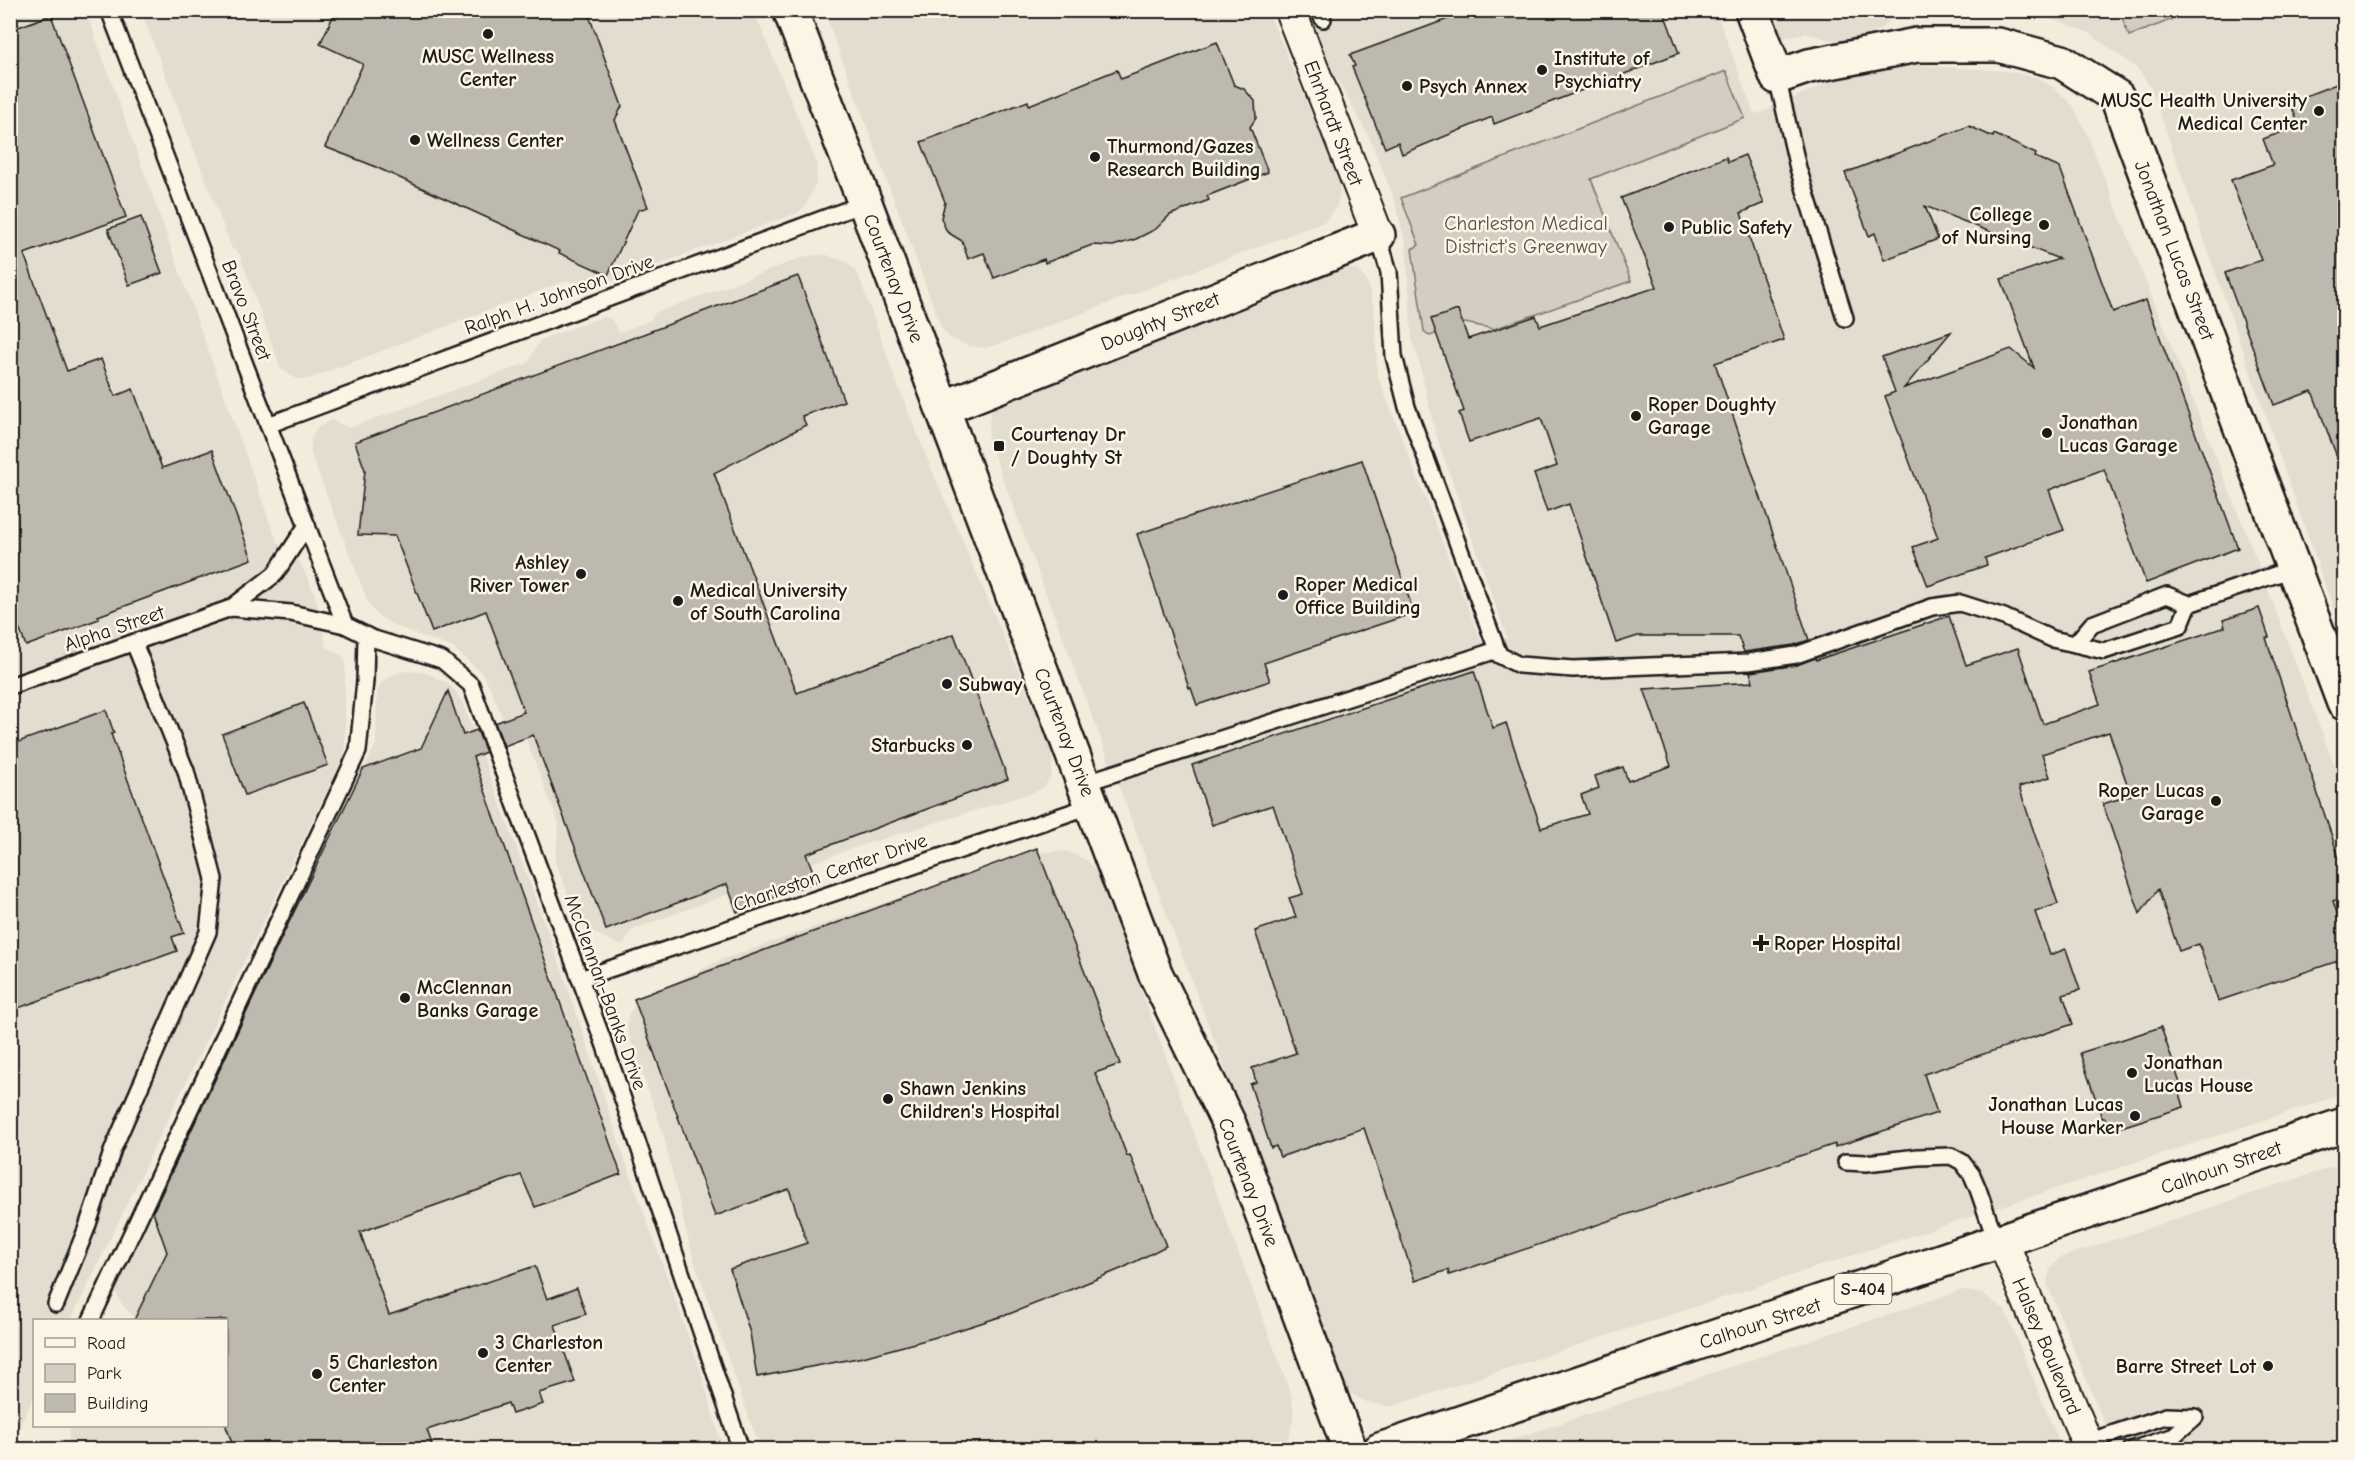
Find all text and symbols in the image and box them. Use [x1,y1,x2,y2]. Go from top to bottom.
marker: MUSC Wellness Center [481,27,495,41]
place label: MUSC Wellness Center [422,45,554,91]
place label: Institute of Psychiatry [1554,47,1651,93]
street label: Ehrhardt Street [1299,57,1368,190]
marker: Institute of Psychiatry [1535,63,1549,77]
place label: Psych Annex [1419,75,1527,98]
marker: Psych Annex [1400,79,1414,93]
place label: MUSC Health University Medical Center [2100,89,2308,135]
marker: MUSC Health University Medical Center [2312,104,2326,118]
place label: Wellness Center [427,129,564,152]
marker: Wellness Center [408,133,422,147]
place label: Thurmond/Gazes Research Building [1107,135,1261,181]
marker: Thurmond/Gazes Research Building [1088,150,1102,164]
street label: Jonathan Lucas Street [2130,157,2220,344]
place label: College of Nursing [1942,203,2032,249]
street label: Courtenay Drive [858,210,929,346]
park label: Charleston Medical District's Greenway [1444,212,1608,258]
place label: Public Safety [1681,216,1792,239]
marker: College of Nursing [2037,218,2051,232]
marker: Public Safety [1662,220,1676,234]
street label: Ralph H. Johnson Drive [461,250,657,339]
street label: Bravo Street [217,257,277,365]
street label: Doughty Street [1097,287,1224,356]
place label: Roper Doughty Garage [1648,393,1777,439]
marker: Roper Doughty Garage [1629,409,1643,423]
place label: Jonathan Lucas Garage [2059,411,2178,457]
place label: Courtenay Dr / Doughty St [1011,423,1126,469]
marker: Jonathan Lucas Garage [2040,426,2054,440]
marker: Courtenay Dr / Doughty St [992,439,1006,453]
place label: Ashley River Tower [470,551,570,597]
marker: Ashley River Tower [574,567,588,581]
place label: Roper Medical Office Building [1295,573,1421,619]
place label: Medical University of South Carolina [690,579,848,625]
marker: Roper Medical Office Building [1276,588,1290,602]
marker: Medical University of South Carolina [671,594,685,608]
street label: Alpha Street [61,600,168,656]
street label: Courtenay Drive [1029,664,1100,800]
place label: Subway [959,673,1023,696]
marker: Subway [940,677,954,691]
place label: Starbucks [871,734,955,757]
marker: Starbucks [960,738,974,752]
place label: Roper Lucas Garage [2098,779,2204,825]
marker: Roper Lucas Garage [2209,794,2223,808]
street label: Charleston Center Drive [730,828,930,916]
street label: McClennan-Banks Drive [559,891,652,1093]
place label: Roper Hospital [1774,932,1901,955]
marker: Roper Hospital [1752,934,1770,952]
place label: McClennan Banks Garage [417,976,538,1022]
marker: McClennan Banks Garage [398,991,412,1005]
place label: Jonathan Lucas House [2144,1051,2253,1097]
marker: Jonathan Lucas House [2125,1066,2139,1080]
place label: Shawn Jenkins Children's Hospital [900,1077,1060,1123]
marker: Shawn Jenkins Children's Hospital [881,1092,895,1106]
place label: Jonathan Lucas House Marker [1988,1093,2123,1139]
marker: Jonathan Lucas House Marker [2128,1109,2142,1123]
street label: Courtenay Drive [1213,1114,1284,1250]
street label: Calhoun Street [2158,1136,2286,1199]
road number: S-404 [1834,1274,1892,1304]
street label: Halsey Boulevard [2007,1274,2086,1418]
street label: Calhoun Street [1697,1293,1825,1354]
legend [33,1319,228,1427]
place label: 3 Charleston Center [495,1331,603,1377]
text: Road [87,1333,126,1354]
marker: 3 Charleston Center [476,1346,490,1360]
place label: 5 Charleston Center [329,1351,438,1397]
place label: Barre Street Lot [2116,1355,2256,1378]
marker: Barre Street Lot [2261,1359,2275,1373]
text: Park [87,1363,122,1384]
marker: 5 Charleston Center [310,1367,324,1381]
text: Building [87,1393,149,1414]

